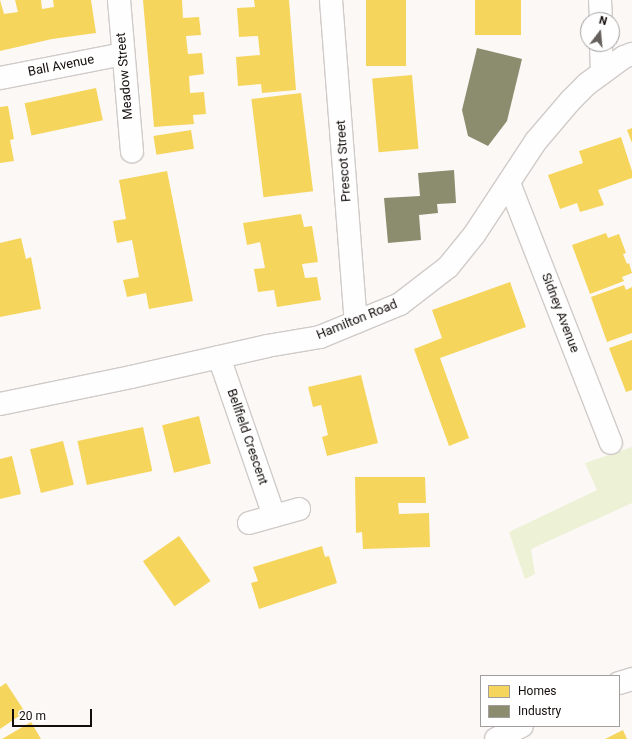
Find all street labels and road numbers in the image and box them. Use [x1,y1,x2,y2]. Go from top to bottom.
street label: Meadow Street [113,32,137,120]
street label: Ball Avenue [27,52,95,80]
street label: Prescot Street [333,120,355,202]
street label: Sidney Avenue [538,271,582,355]
street label: Hamilton Road [314,297,400,343]
street label: Bellfield Crescent [223,387,271,487]

